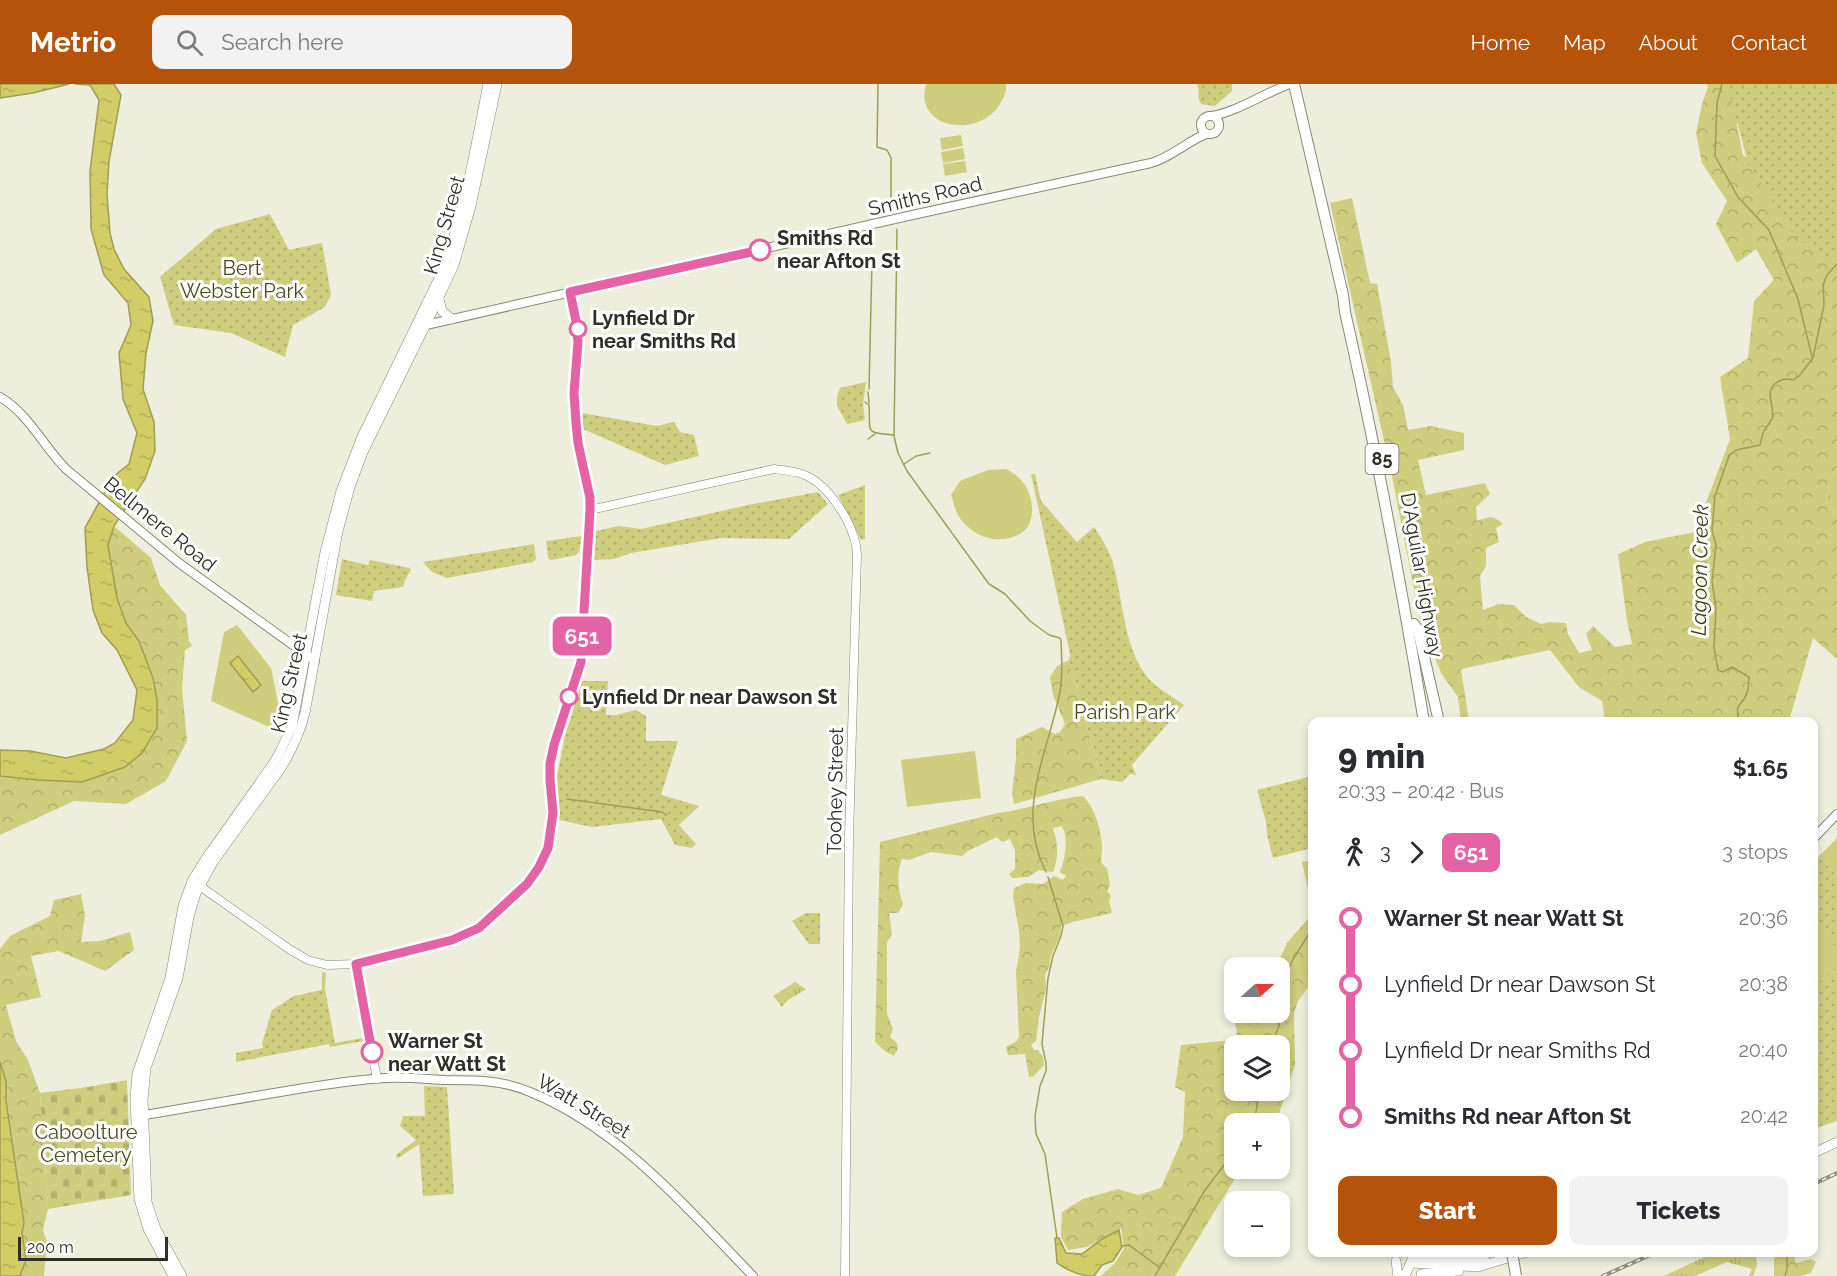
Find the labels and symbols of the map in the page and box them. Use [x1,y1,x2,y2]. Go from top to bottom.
street label: Smiths Road [866,171,984,221]
street label: King Street [418,172,470,277]
place label: Smiths Rd near Afton St [777,226,901,273]
marker: Smiths Rd near Afton St [749,239,771,261]
park label: Bert Webster Park [180,256,304,303]
place label: Lynfield Dr near Smiths Rd [592,306,736,353]
marker: Lynfield Dr near Smiths Rd [569,320,587,338]
road number: 85 [1366,444,1398,474]
street label: Bellmere Road [99,471,221,577]
street label: D'Aguilar Highway [1396,491,1448,660]
water label: Lagoon Creek [1686,504,1713,636]
line badge: 651 [548,616,616,656]
street label: King Street [266,630,312,735]
place label: Lynfield Dr near Dawson St [582,685,837,709]
marker: Lynfield Dr near Dawson St [560,688,578,706]
park label: Parish Park [1074,700,1176,724]
street label: Toohey Street [822,727,848,855]
north arrow [1224,957,1290,1023]
place label: Warner St near Watt St [388,1029,506,1076]
marker: Warner St near Watt St [361,1041,383,1063]
street label: Watt Street [533,1069,635,1143]
park label: Caboolture Cemetery [34,1120,138,1167]
scale bar [18,1234,168,1262]

